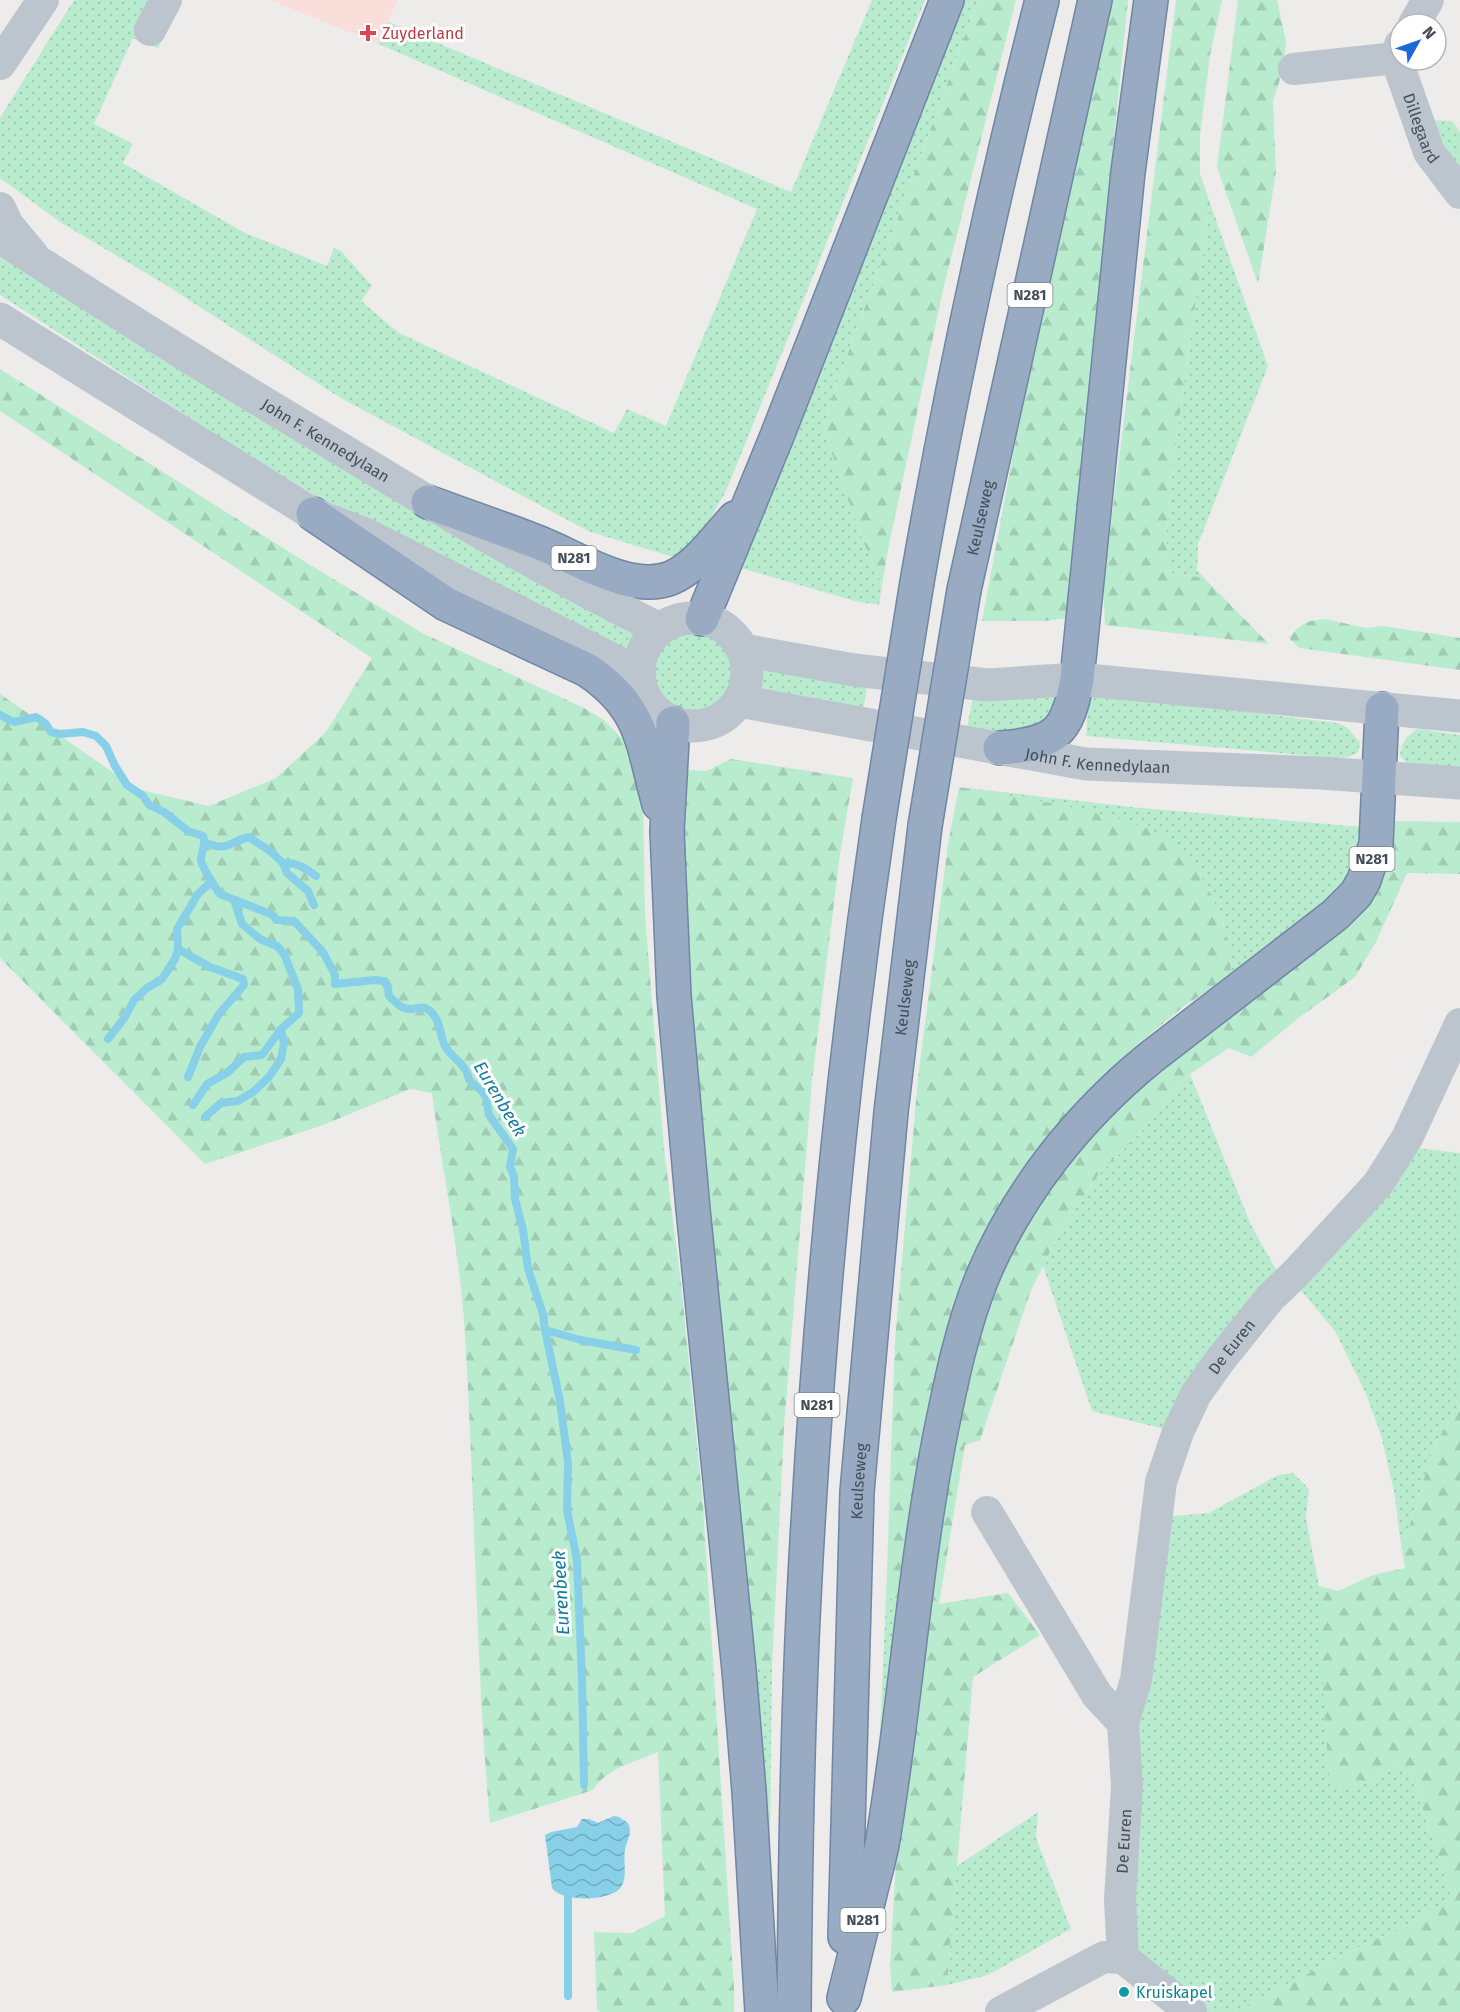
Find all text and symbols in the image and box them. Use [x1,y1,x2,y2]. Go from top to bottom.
north arrow [1388,12,1448,72]
text: N [1418,23,1440,43]
marker: Zuyderland [359,24,377,42]
place label: Zuyderland [382,24,464,43]
street label: Dillegaard [1400,90,1444,167]
road number: N281 [1008,283,1052,307]
street label: John F. Kennedylaan [258,394,393,486]
street label: Keulseweg [962,478,998,557]
road number: N281 [552,546,596,570]
street label: John F. Kennedylaan [1024,744,1171,777]
road number: N281 [1350,847,1394,871]
street label: Keulseweg [891,958,919,1037]
water label: Eurenbeek [469,1057,531,1141]
street label: De Euren [1204,1315,1259,1378]
road number: N281 [794,1393,840,1417]
street label: Keulseweg [847,1441,871,1520]
water label: Eurenbeek [548,1550,574,1636]
street label: De Euren [1112,1808,1135,1874]
road number: N281 [840,1908,886,1932]
place label: Kruiskapel [1136,1983,1213,2002]
marker: Kruiskapel [1117,1985,1131,1999]

